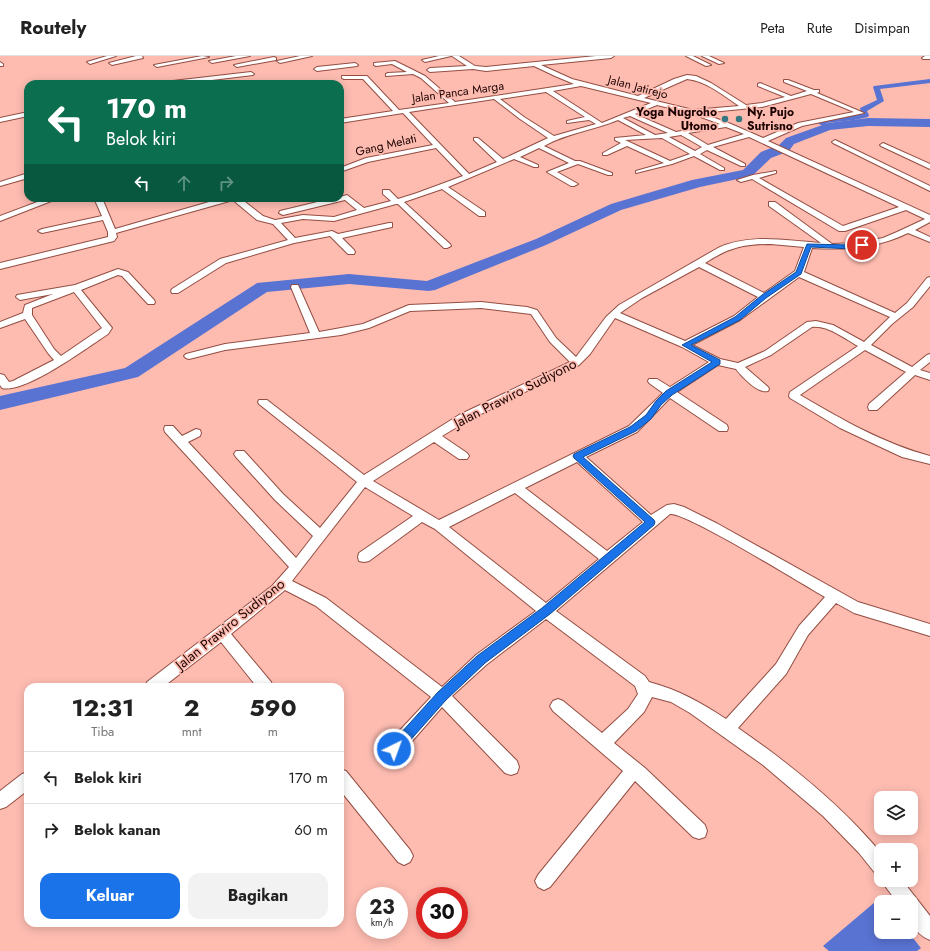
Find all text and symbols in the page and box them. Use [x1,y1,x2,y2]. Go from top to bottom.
text: Routely [20,14,86,41]
text: Peta [760,18,785,38]
text: Rute [807,18,833,38]
text: Disimpan [855,18,910,38]
street label: Jalan Jatirejo [604,70,670,104]
street label: Jalan Panca Marga [409,77,505,108]
text: 170 m [106,88,187,129]
icon: left [40,96,92,148]
place label: Yoga Nugroho Utomo [635,103,717,135]
place label: Ny. Pujo Sutrisno [747,103,794,135]
marker: Yoga Nugroho Utomo [720,114,730,124]
marker: Ny. Pujo Sutrisno [734,114,744,124]
text: Belok kiri [106,126,176,152]
street label: Gang Melati [354,129,418,161]
icon: left [131,172,153,194]
icon: ahead [173,172,195,194]
icon: right [215,172,237,194]
pin [845,228,879,262]
icon: arrive [851,234,873,256]
street label: Jalan Prawiro Sudiyono [448,353,580,434]
street label: Jalan Prawiro Sudiyono [170,573,289,676]
text: 12:31 [71,690,134,725]
text: 2 [184,690,200,725]
text: 590 [249,690,297,725]
text: Tiba [91,722,114,741]
text: mnt [182,722,202,741]
text: m [268,722,278,741]
position arrow [373,728,415,770]
icon: left [40,767,62,789]
text: Belok kiri [74,767,142,789]
text: 170 m [288,767,328,789]
map controls [874,791,918,939]
button: layers [874,791,918,835]
icon: right [40,819,62,841]
text: Belok kanan [74,819,161,841]
text: 60 m [294,819,328,841]
button: + [874,843,918,887]
button: Keluar [40,873,180,919]
button: Bagikan [188,873,328,919]
speed limit sign: 30 [416,887,468,939]
text: 23 [369,893,395,922]
button: − [874,895,918,939]
text: km/h [371,915,393,930]

